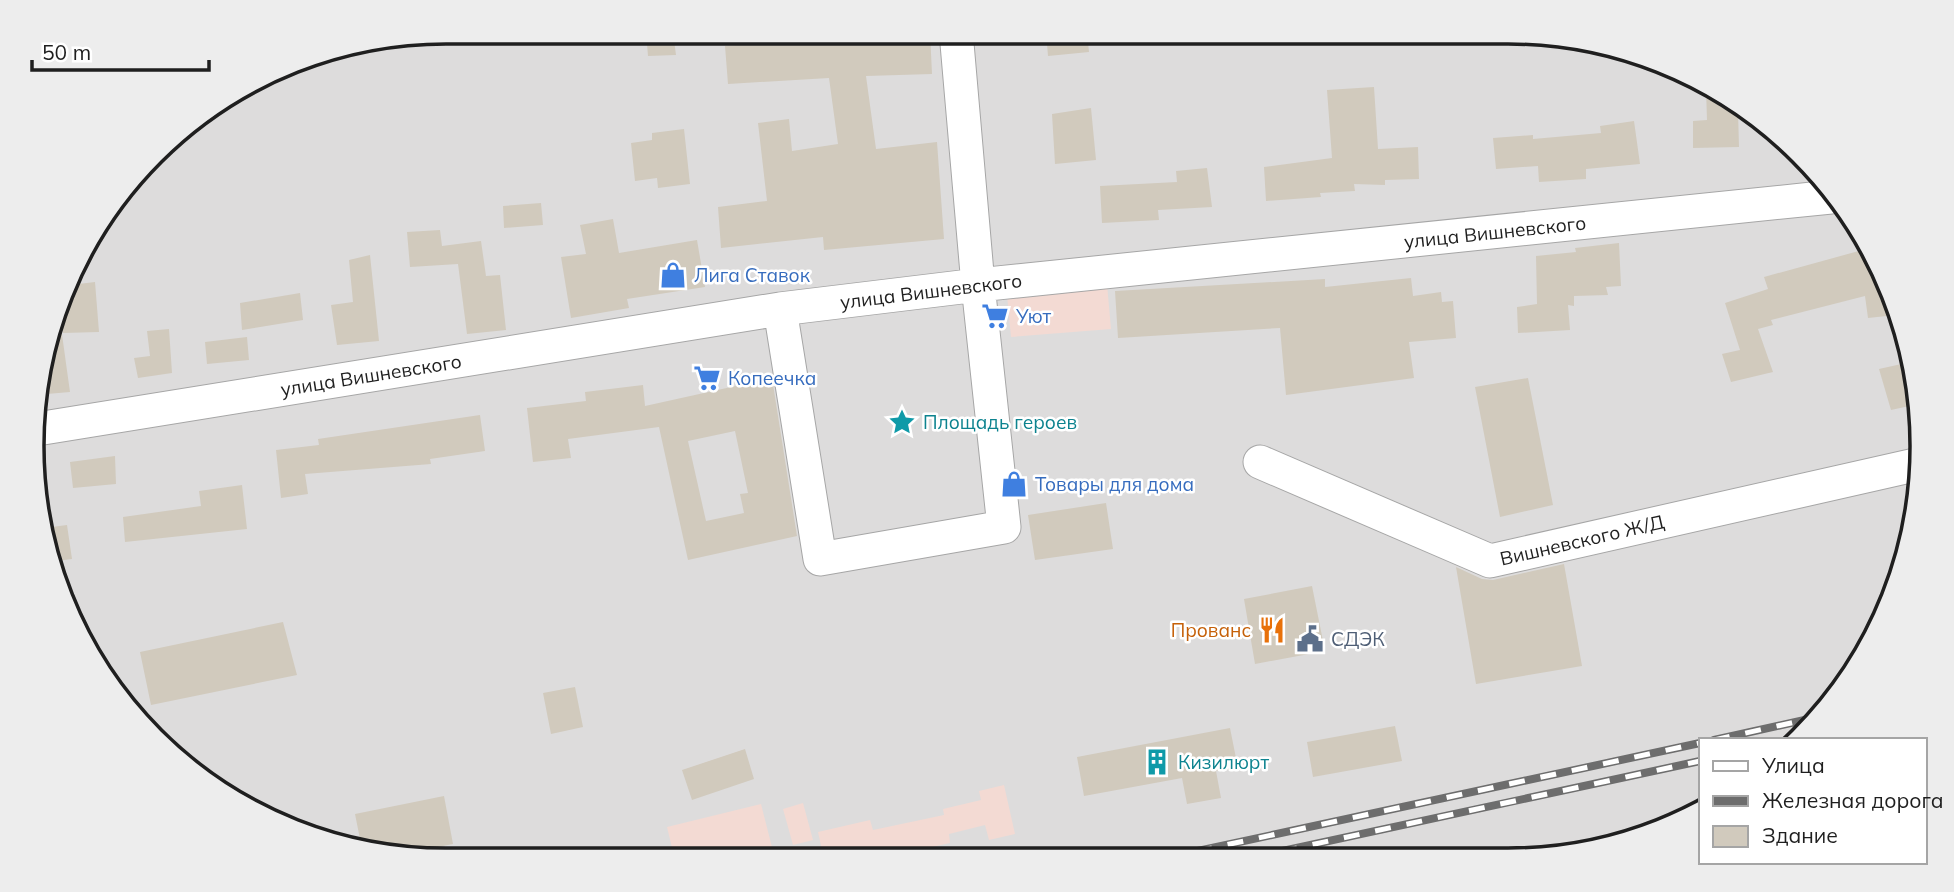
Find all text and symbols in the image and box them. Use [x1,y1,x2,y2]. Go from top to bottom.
scale bar [32,28,208,72]
text: 50 m [42,39,91,65]
street label: улица Вишневского [1403,211,1587,253]
shop icon: Лига Ставок [658,260,688,290]
place label: Лига Ставок [694,263,811,287]
street label: улица Вишневского [839,268,1023,314]
supermarket icon: Уют [980,301,1010,331]
place label: Уют [1015,304,1052,328]
street label: улица Вишневского [279,349,463,401]
supermarket icon: Копеечка [692,363,722,393]
place label: Копеечка [728,366,816,390]
place icon: Площадь героев [887,407,917,437]
place label: Площадь героев [923,410,1077,434]
shop icon: Товары для дома [999,469,1029,499]
place label: Товары для дома [1035,472,1194,496]
street label: Вишневского Ж/Д [1498,509,1666,571]
restaurant icon: Прованс [1257,615,1287,645]
place label: Прованс [1171,618,1251,642]
public building icon: СДЭК [1295,624,1325,654]
place label: СДЭК [1331,627,1385,651]
legend [1699,738,1926,864]
building icon: Кизилюрт [1142,747,1172,777]
place label: Кизилюрт [1178,750,1269,774]
text: Улица [1761,752,1825,778]
text: Железная дорога [1762,787,1944,813]
text: Здание [1762,822,1838,848]

